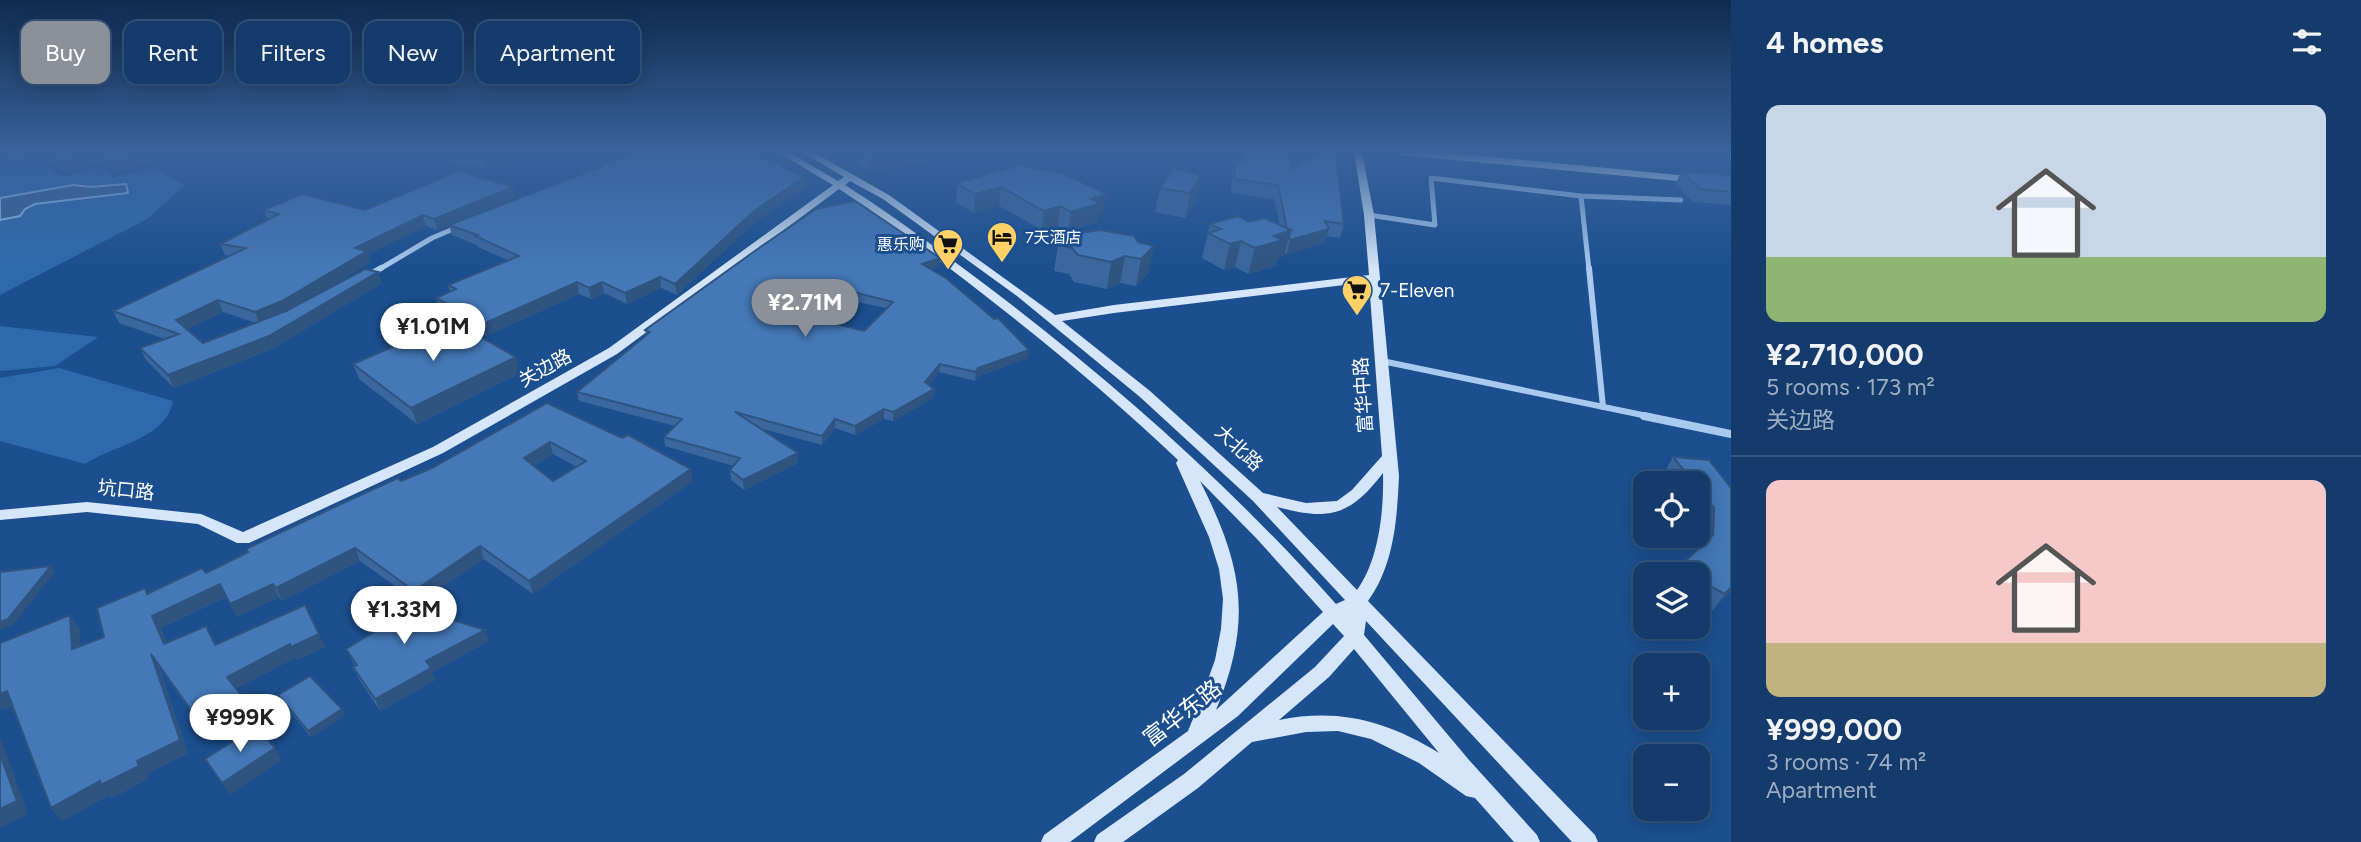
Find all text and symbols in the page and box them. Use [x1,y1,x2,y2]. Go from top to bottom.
chip: Buy [21,21,110,84]
chip: Rent [124,21,222,84]
chip: Filters [236,21,350,84]
chip: New [364,21,462,84]
chip: Apartment [476,21,640,84]
icon: filters [2288,23,2326,61]
text: 4 homes [1766,24,1883,61]
icon: home [1983,150,2109,276]
hotel icon: 7天酒店 [985,220,1019,264]
supermarket icon: 惠乐购 [931,227,965,271]
place label: 7天酒店 [1025,228,1082,247]
place label: 惠乐购 [877,235,925,254]
supermarket icon: 7-Eleven [1340,273,1374,317]
place label: 7-Eleven [1380,279,1454,302]
pin: ¥2.71M [748,280,862,339]
text: ¥2.71M [768,288,842,316]
pin: ¥1.01M [376,304,490,363]
text: ¥1.01M [396,312,470,340]
text: ¥2,710,000 [1766,336,1924,373]
street label: 关边路 [514,344,576,392]
street label: 富华中路 [1349,356,1377,434]
text: 5 rooms · 173 m² [1766,373,1935,401]
text: 关边路 [1766,406,1835,434]
street label: 大北路 [1210,420,1268,476]
map controls [1633,471,1710,821]
button: locate [1633,471,1710,548]
street label: 坑口路 [96,476,156,504]
icon: home [1983,525,2109,651]
button: layers [1633,562,1710,639]
pin: ¥1.33M [347,586,461,646]
text: ¥1.33M [367,595,441,623]
button: + [1633,653,1710,730]
street label: 富华东路 [1137,674,1227,752]
pin: ¥999K [191,694,289,754]
text: ¥999K [205,703,275,731]
text: ¥999,000 [1766,711,1902,748]
button: − [1633,744,1710,821]
text: 3 rooms · 74 m² [1766,748,1926,776]
text: Apartment [1766,776,1877,804]

